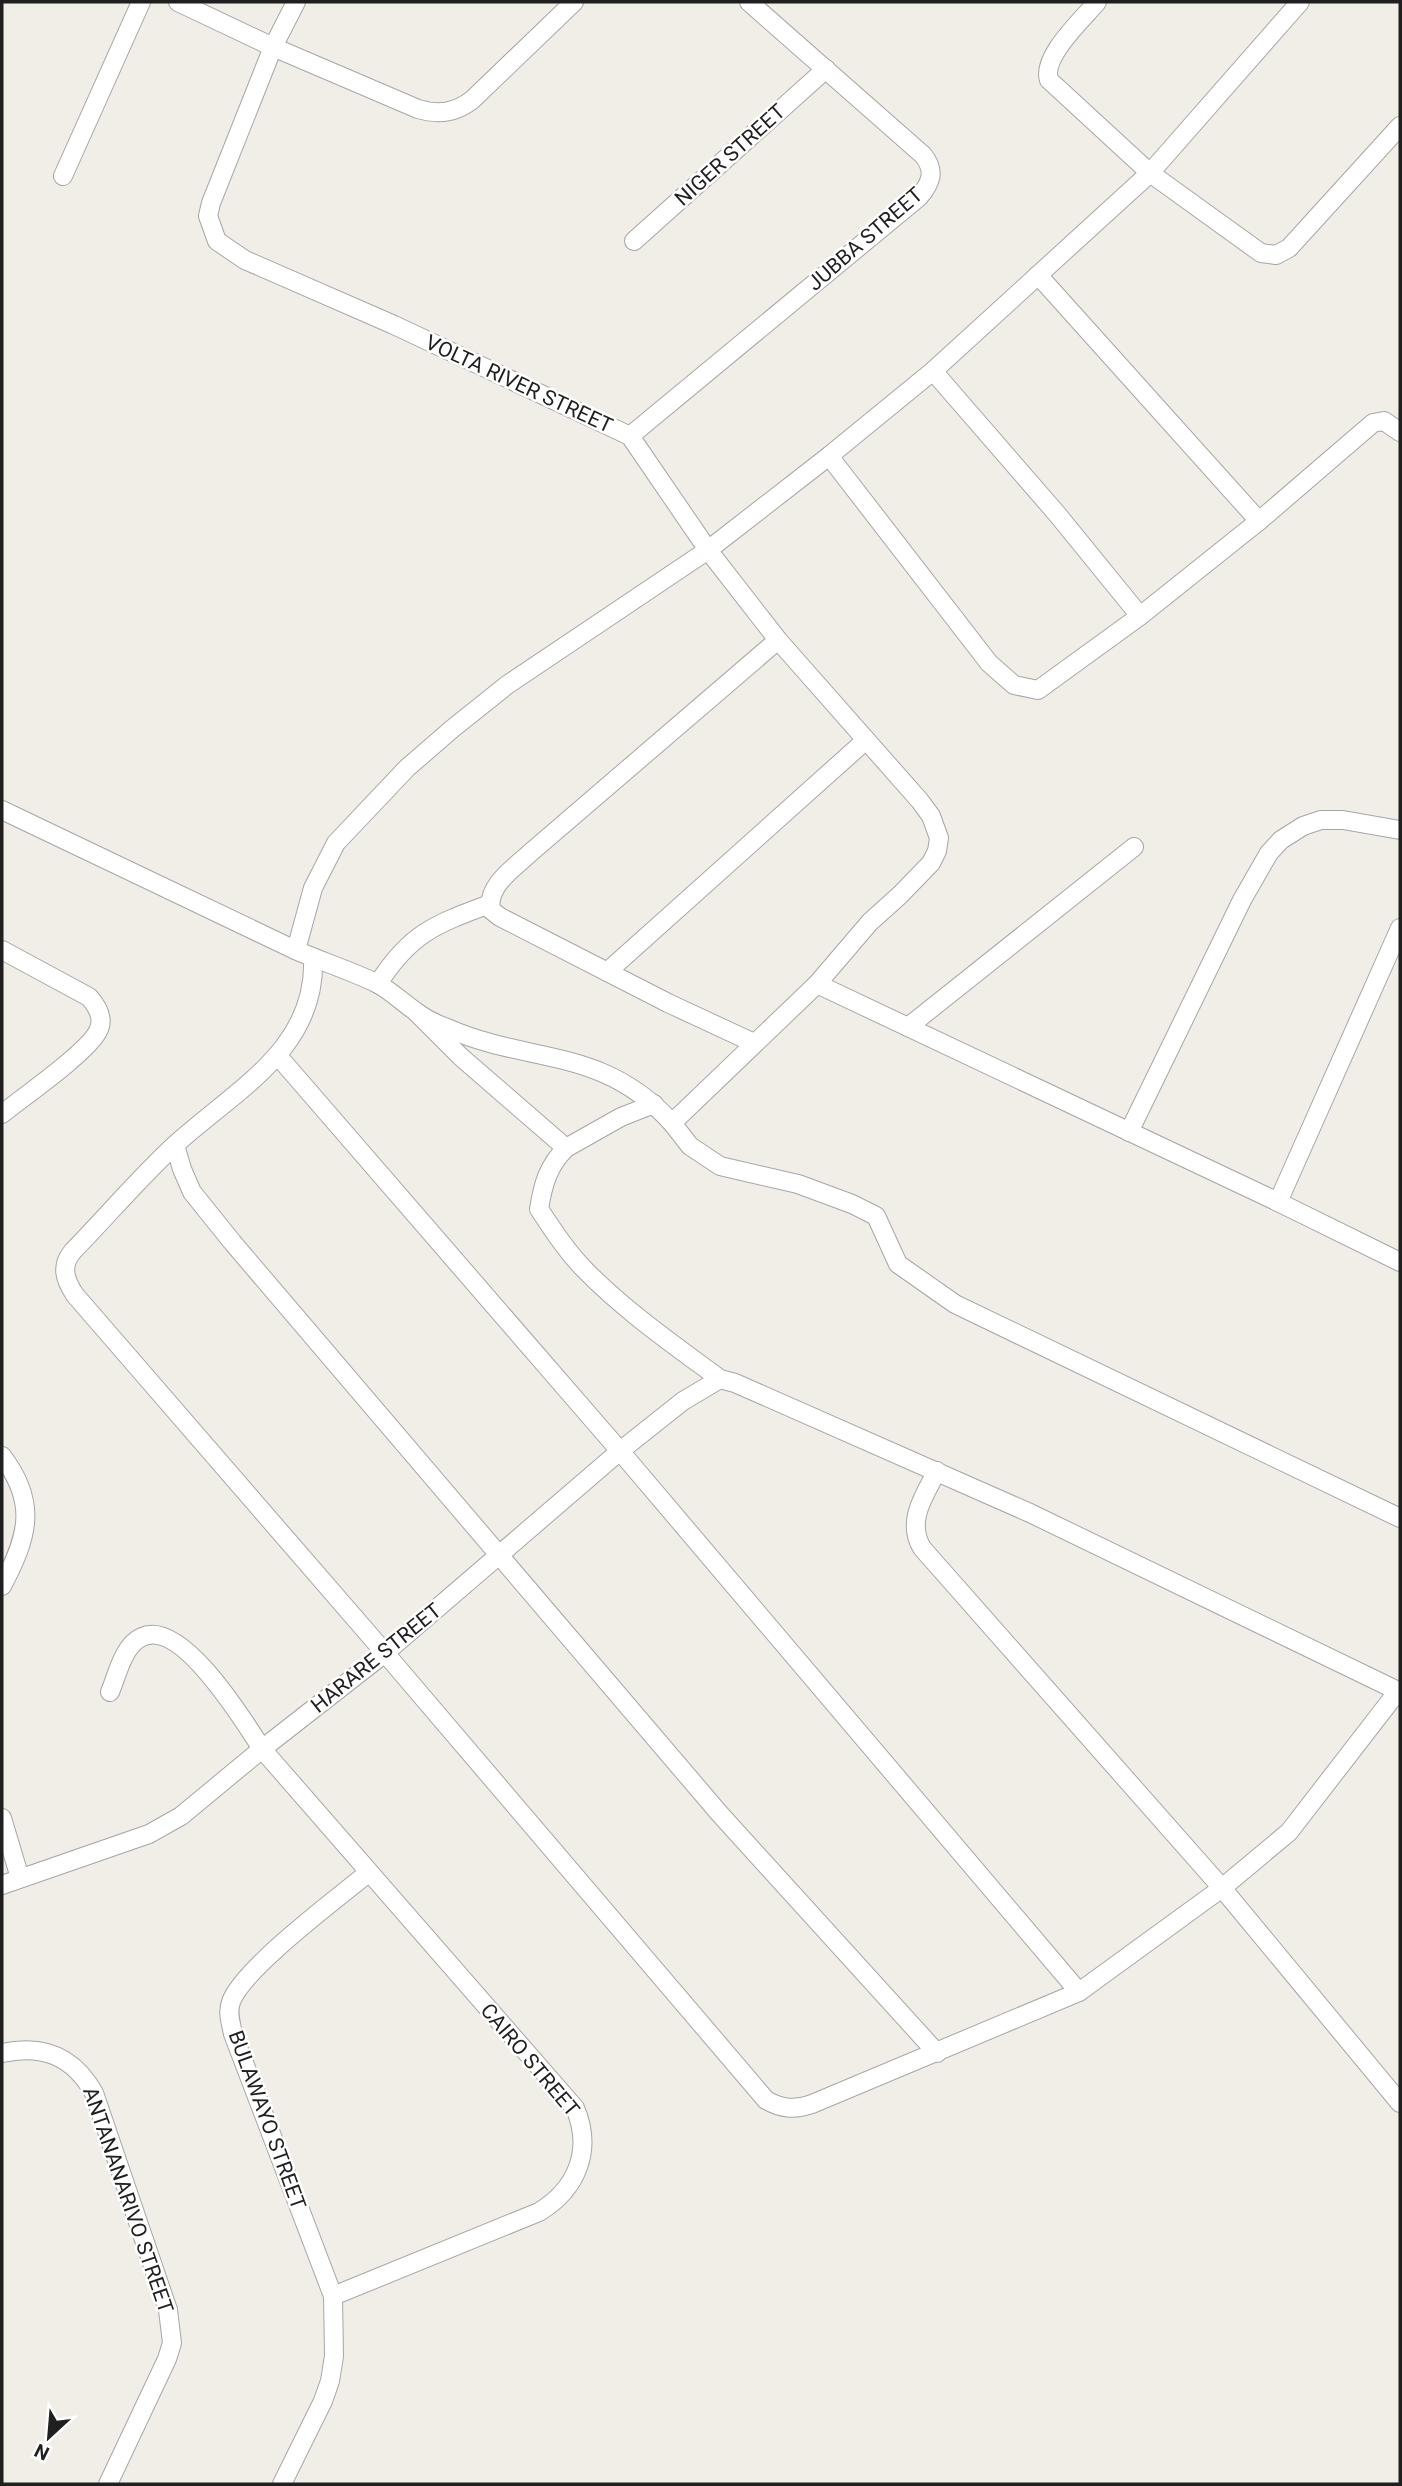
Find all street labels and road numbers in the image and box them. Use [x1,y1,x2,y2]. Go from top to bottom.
street label: NIGER STREET [670,99,790,211]
street label: JUBBA STREET [802,182,928,296]
street label: VOLTA RIVER STREET [422,330,617,438]
street label: HARARE STREET [306,1598,446,1718]
street label: CAIRO STREET [476,1999,585,2122]
street label: BULAWAYO STREET [223,2027,311,2213]
street label: ANTANANARIVO STREET [78,2084,178,2317]

